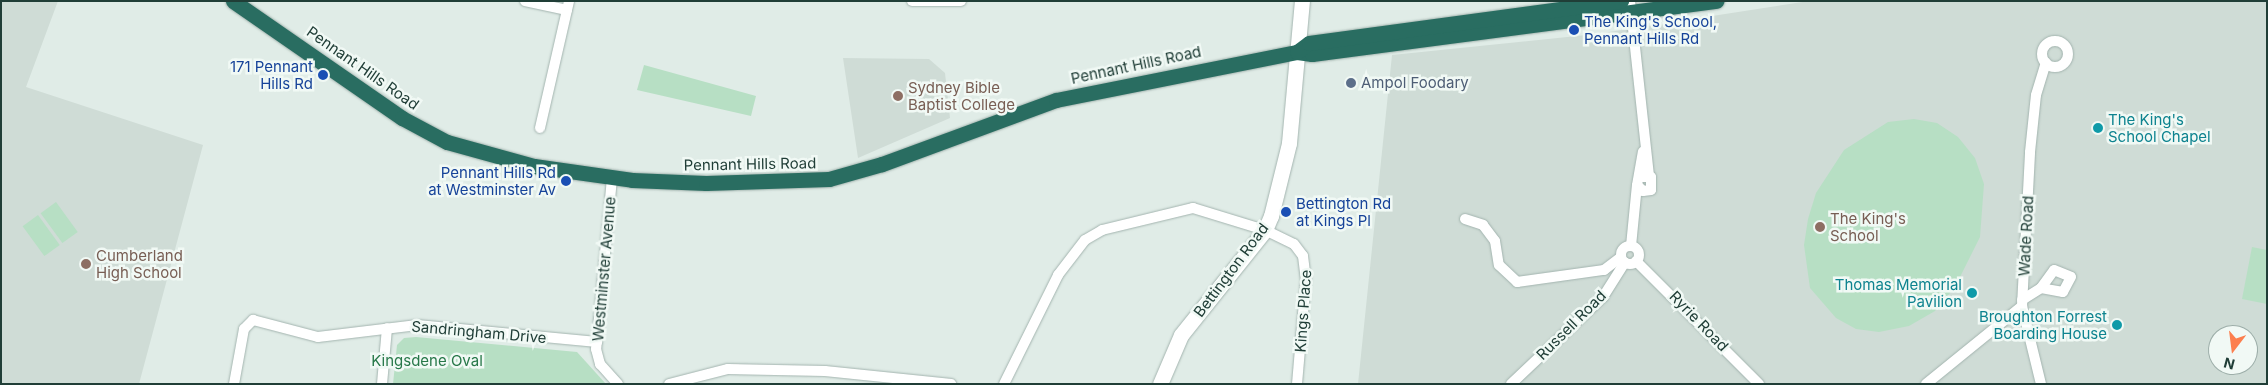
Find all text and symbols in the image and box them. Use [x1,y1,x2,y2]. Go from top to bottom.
place label: The King's School, Pennant Hills Rd [1584,12,1717,47]
street label: Pennant Hills Road [303,23,423,113]
marker: The King's School, Pennant Hills Rd [1568,24,1580,36]
street label: Pennant Hills Road [1069,42,1203,88]
place label: 171 Pennant Hills Rd [230,57,313,92]
marker: 171 Pennant Hills Rd [317,69,329,81]
place label: Ampol Foodary [1361,74,1469,92]
marker: Ampol Foodary [1345,77,1357,89]
place label: Sydney Bible Baptist College [908,78,1015,113]
marker: Sydney Bible Baptist College [892,90,904,102]
place label: The King's School Chapel [2108,110,2211,145]
marker: The King's School Chapel [2092,122,2104,134]
street label: Pennant Hills Road [683,154,817,174]
place label: Pennant Hills Rd at Westminster Av [428,163,556,198]
marker: Pennant Hills Rd at Westminster Av [560,175,572,187]
place label: Bettington Rd at Kings Pl [1296,194,1391,229]
street label: Wade Road [2015,195,2037,277]
street label: Westminster Avenue [589,196,619,342]
marker: Bettington Rd at Kings Pl [1280,206,1292,218]
place label: The King's School [1830,209,1906,244]
street label: Bettington Road [1190,220,1272,320]
marker: The King's School [1814,221,1826,233]
place label: Cumberland High School [96,246,183,281]
marker: Cumberland High School [80,258,92,270]
street label: Kings Place [1291,269,1315,353]
place label: Thomas Memorial Pavilion [1835,275,1962,310]
street label: Russell Road [1533,287,1609,363]
street label: Ryrie Road [1666,287,1732,355]
marker: Thomas Memorial Pavilion [1966,287,1978,299]
place label: Broughton Forrest Boarding House [1979,307,2107,342]
street label: Sandringham Drive [411,317,547,347]
marker: Broughton Forrest Boarding House [2111,319,2123,331]
north arrow [2208,325,2258,375]
park label: Kingsdene Oval [371,352,483,370]
text: N [2222,354,2237,374]

